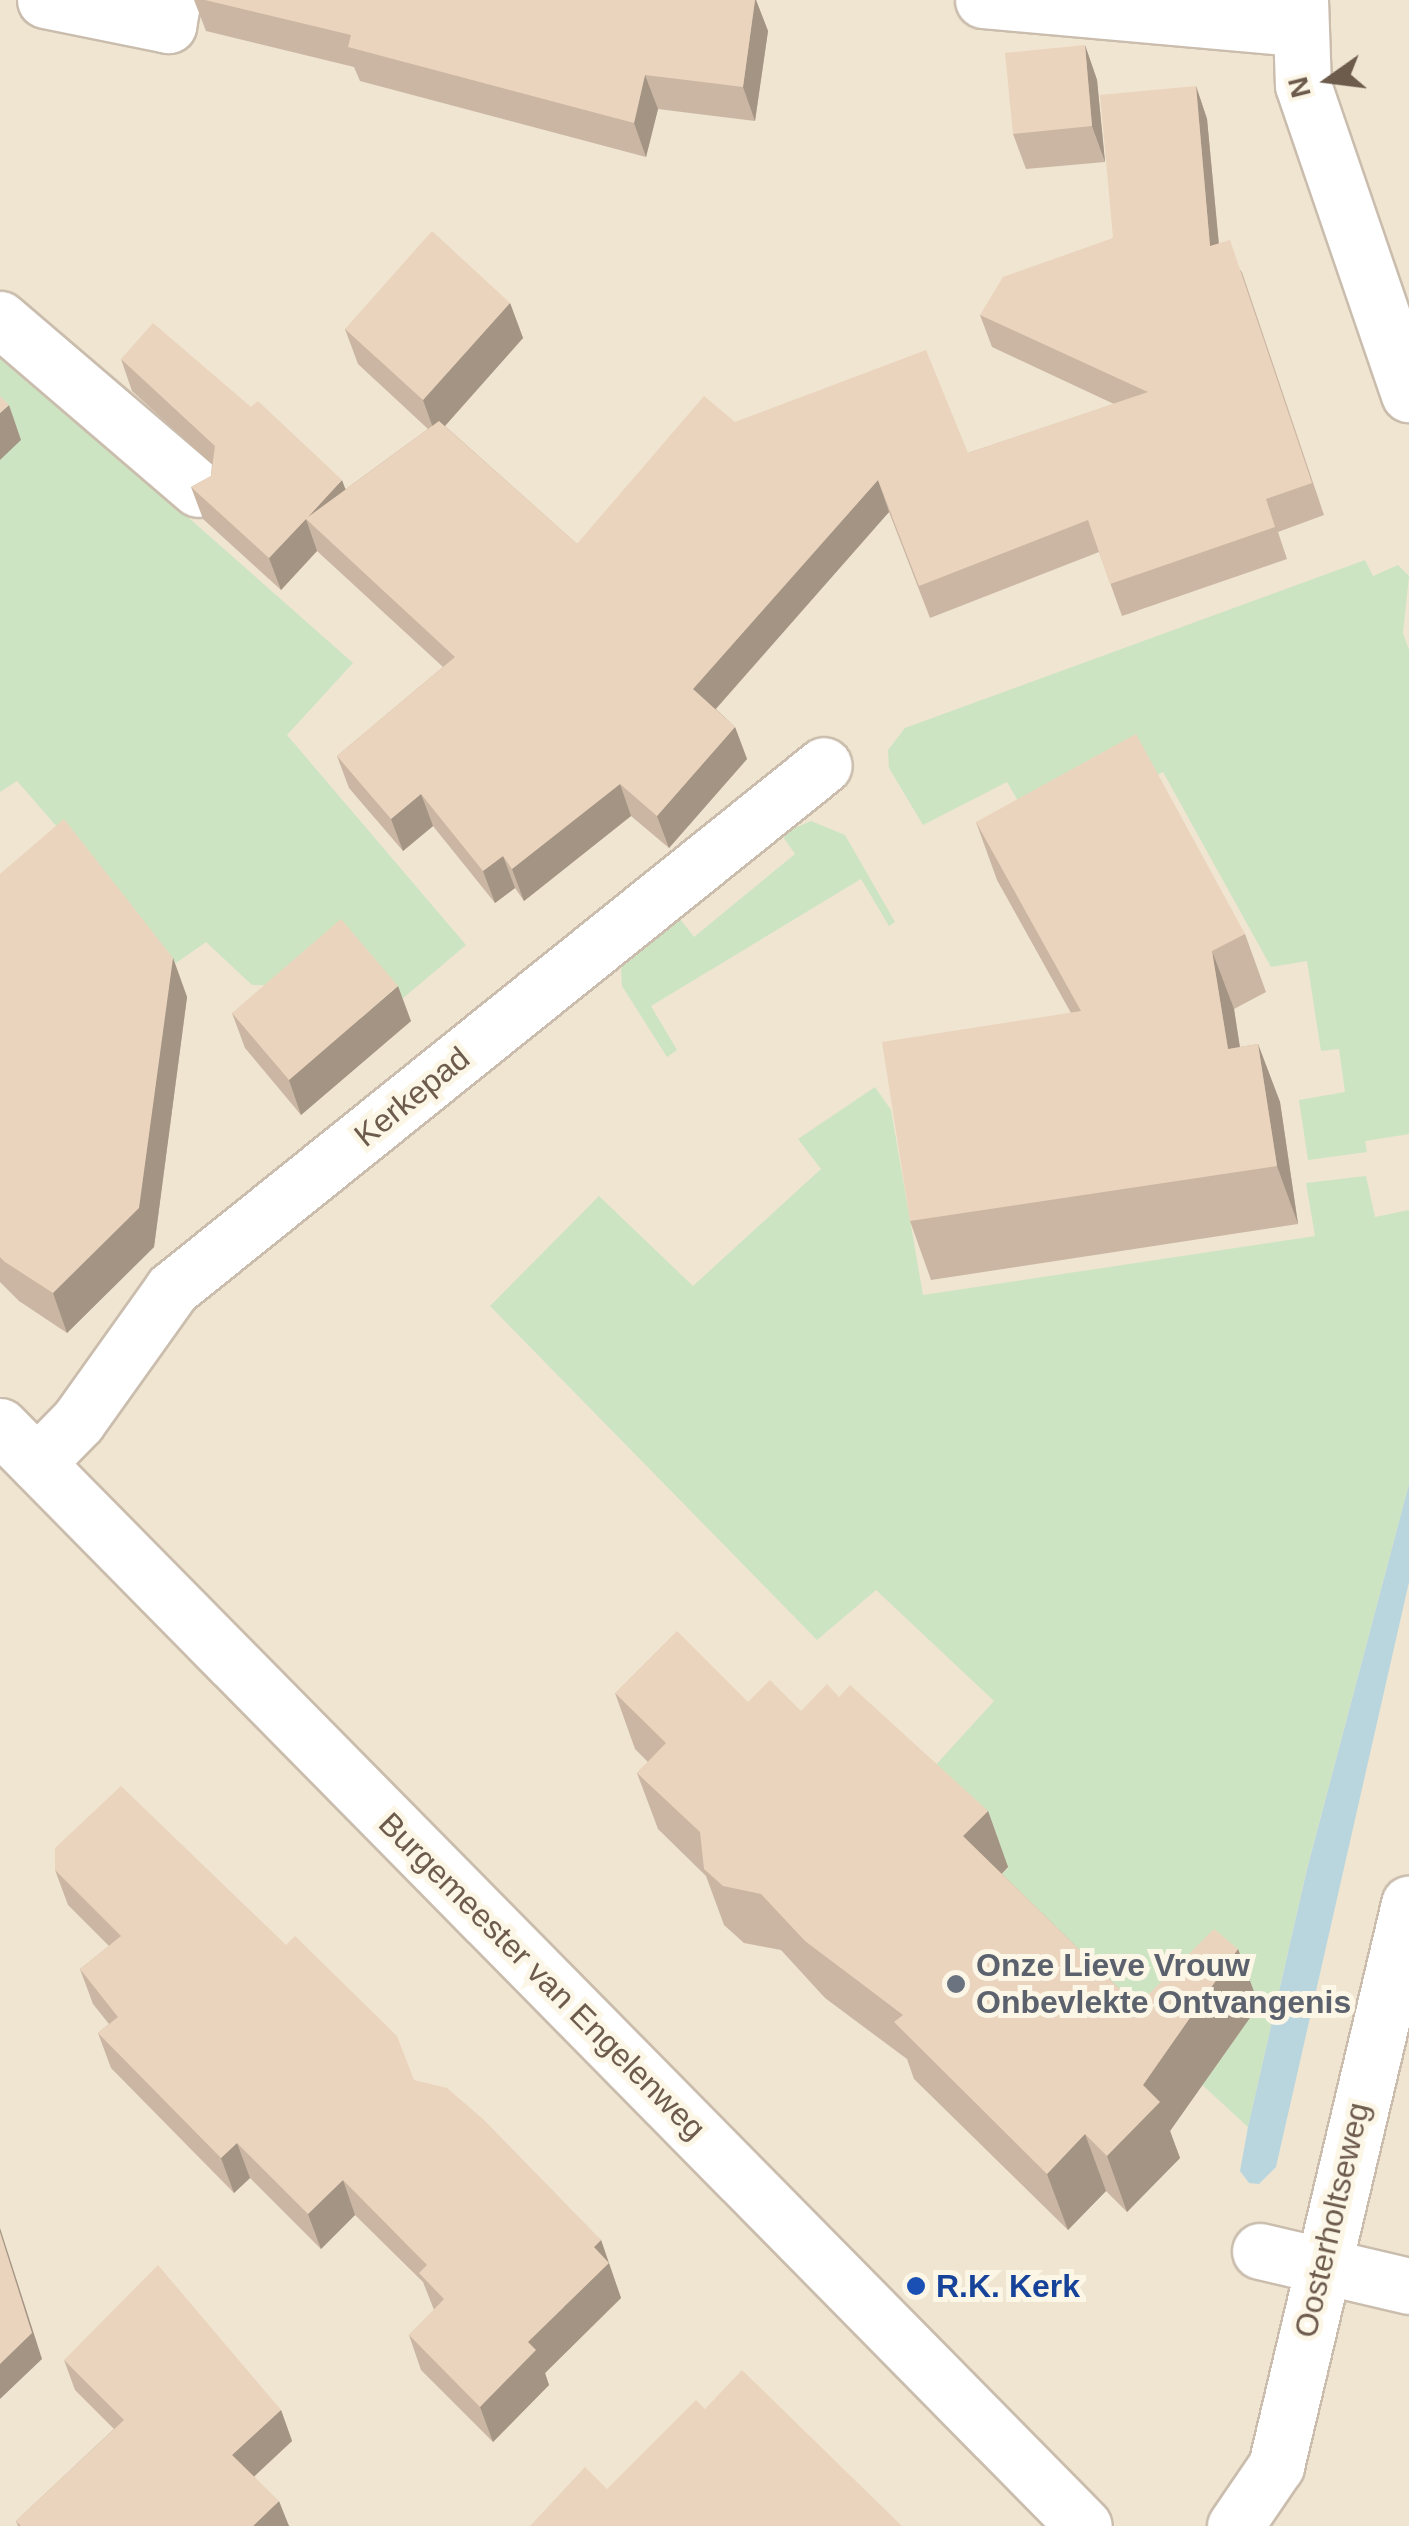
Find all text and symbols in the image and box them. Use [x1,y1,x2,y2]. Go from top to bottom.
north arrow [1279,30,1379,130]
text: N [1282,74,1317,101]
street label: Kerkepad [347,1039,477,1155]
street label: Burgemeester van Engelenweg [371,1805,713,2147]
place label: Onze Lieve Vrouw Onbevlekte Ontvangenis [976,1947,1351,2022]
marker: Onze Lieve Vrouw Onbevlekte Ontvangenis [945,1973,967,1995]
street label: Oosterholtseweg [1286,2099,1378,2341]
place label: R.K. Kerk [936,2267,1080,2305]
marker: R.K. Kerk [905,2275,927,2297]

